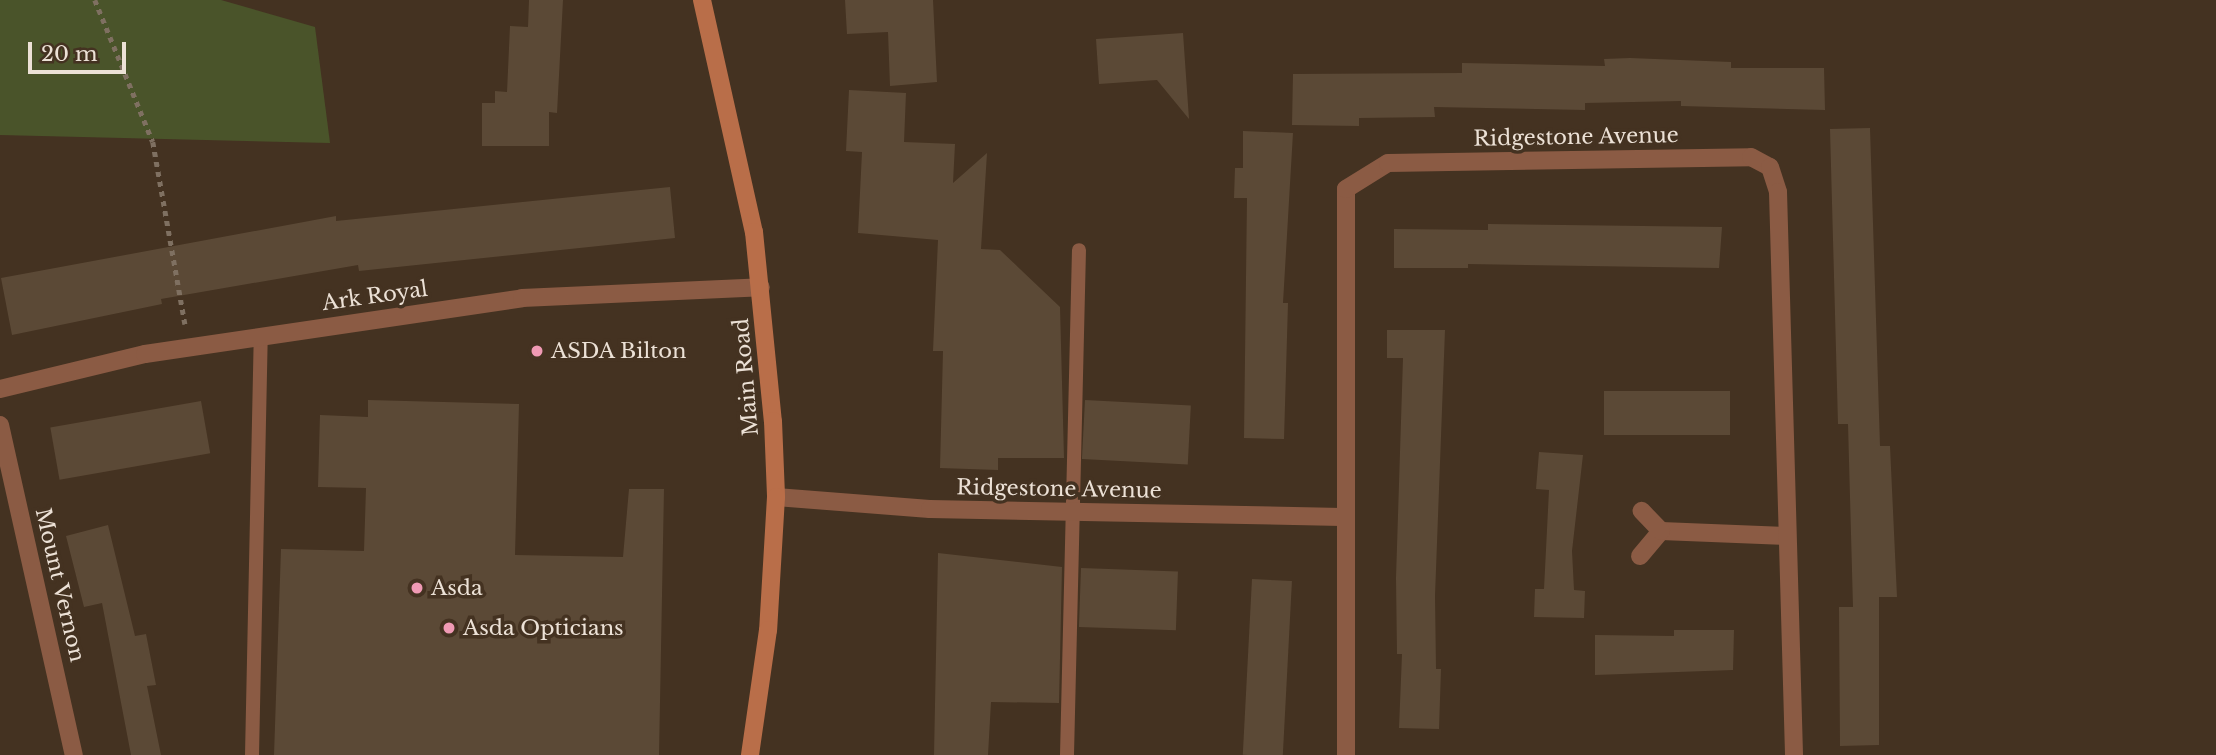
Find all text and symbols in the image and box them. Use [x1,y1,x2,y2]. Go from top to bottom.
scale bar [32,28,130,72]
text: 20 m [41,41,98,67]
street label: Ridgestone Avenue [1473,123,1679,151]
street label: Ark Royal [321,276,429,316]
street label: Main Road [728,317,764,437]
place label: ASDA Bilton [551,338,687,364]
marker: ASDA Bilton [529,343,545,359]
street label: Ridgestone Avenue [956,475,1162,503]
street label: Mount Vernon [30,505,90,665]
place label: Asda [431,575,483,601]
marker: Asda [409,580,425,596]
place label: Asda Opticians [463,615,624,641]
marker: Asda Opticians [441,620,457,636]

